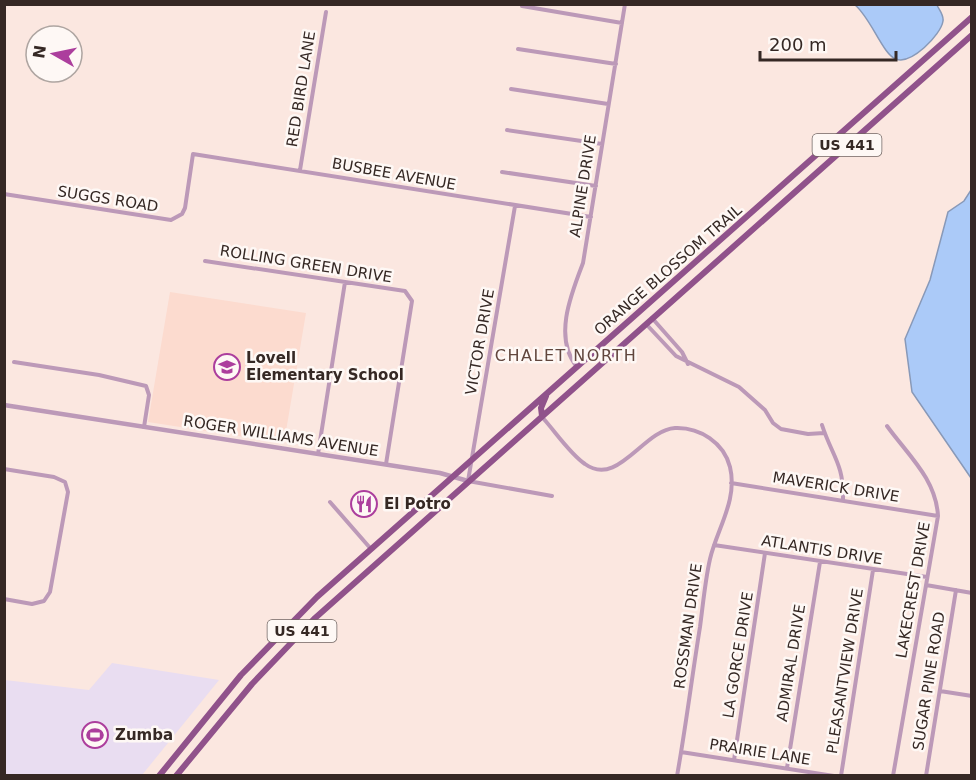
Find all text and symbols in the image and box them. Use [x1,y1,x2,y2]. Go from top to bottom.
north arrow [24,24,84,84]
scale bar [760,24,896,62]
street label: RED BIRD LANE [283,30,319,148]
text: 200 m [769,34,827,55]
text: N [29,44,50,60]
street label: ALPINE DRIVE [566,133,600,239]
road number: US 441 [812,134,882,156]
street label: BUSBEE AVENUE [331,154,457,194]
street label: SUGGS ROAD [56,182,160,216]
street label: ORANGE BLOSSOM TRAIL [591,201,746,339]
street label: ROLLING GREEN DRIVE [219,241,393,287]
street label: VICTOR DRIVE [462,288,498,396]
district label: CHALET NORTH [495,346,637,365]
place label: Lovell Elementary School [246,349,404,384]
school or university icon: Lovell Elementary School [212,352,242,382]
street label: ROGER WILLIAMS AVENUE [182,412,380,460]
street label: MAVERICK DRIVE [771,468,901,506]
restaurant icon: El Potro [349,489,379,519]
place label: El Potro [384,495,451,513]
street label: LAKECREST DRIVE [892,520,934,660]
street label: ATLANTIS DRIVE [760,532,884,568]
street label: ROSSMAN DRIVE [670,562,706,690]
street label: PLEASANTVIEW DRIVE [823,587,867,755]
street label: LA GORCE DRIVE [719,591,757,719]
street label: ADMIRAL DRIVE [773,603,809,723]
street label: SUGAR PINE ROAD [909,610,949,752]
road number: US 441 [268,620,336,642]
sports icon: Zumba [80,720,110,750]
place label: Zumba [115,726,173,744]
street label: PRAIRIE LANE [708,735,812,769]

